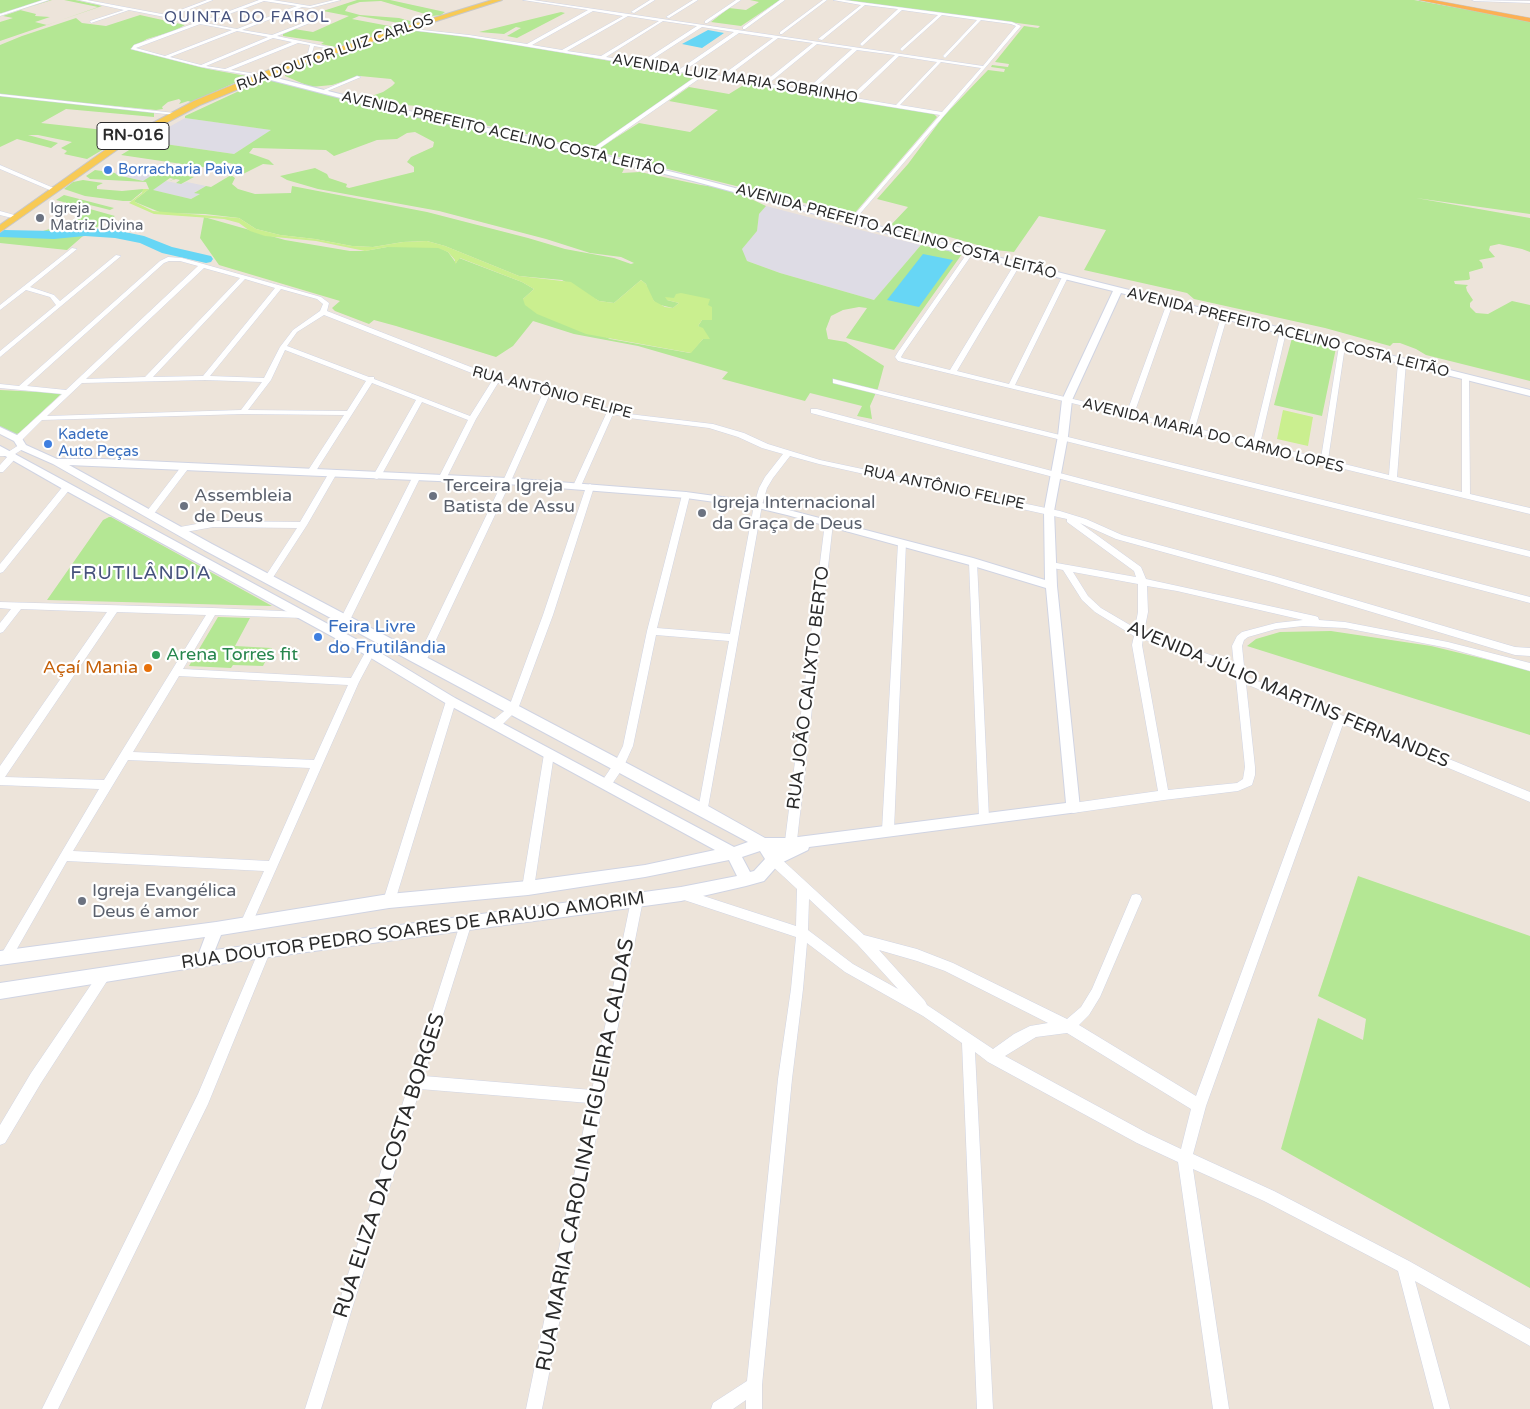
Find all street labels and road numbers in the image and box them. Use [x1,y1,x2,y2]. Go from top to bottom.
street label: RUA DOUTOR LUIZ CARLOS [234,11,436,95]
street label: AVENIDA LUIZ MARIA SOBRINHO [611,51,859,107]
street label: AVENIDA PREFEITO ACELINO COSTA LEITÃO [340,88,666,180]
road number: RN-016 [97,122,169,150]
street label: AVENIDA PREFEITO ACELINO COSTA LEITÃO [734,180,1058,284]
street label: AVENIDA PREFEITO ACELINO COSTA LEITÃO [1125,284,1451,382]
street label: RUA ANTÔNIO FELIPE [470,363,634,423]
street label: AVENIDA MARIA DO CARMO LOPES [1081,395,1345,477]
street label: RUA ANTÔNIO FELIPE [862,462,1026,514]
street label: RUA JOÃO CALIXTO BERTO [783,565,835,811]
street label: AVENIDA JÚLIO MARTINS FERNANDES [1124,617,1452,773]
street label: RUA DOUTOR PEDRO SOARES DE ARAUJO AMORIM [180,888,646,974]
street label: RUA MARIA CAROLINA FIGUEIRA CALDAS [532,936,640,1374]
street label: RUA ELIZA DA COSTA BORGES [329,1010,451,1322]

